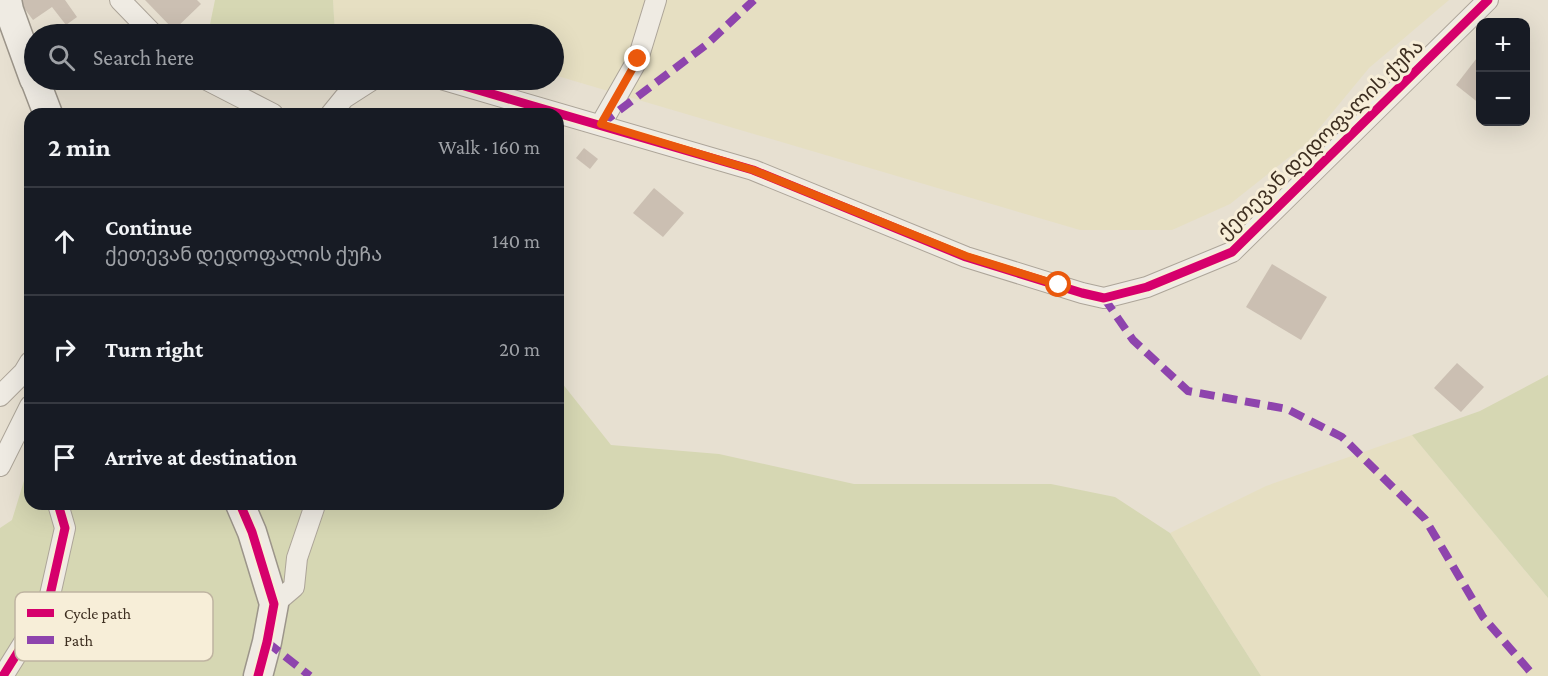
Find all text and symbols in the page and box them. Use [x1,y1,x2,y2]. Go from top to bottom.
map controls [1476,18,1530,126]
button: + [1476,18,1530,72]
search box [24,24,564,90]
street label: ქეთევან დედოფალის ქუჩა [1213,35,1429,245]
icon: search [45,41,78,74]
text: Search here [93,45,194,70]
route end [624,45,650,71]
button: − [1476,72,1530,126]
text: 2 min [48,133,111,162]
text: Walk · 160 m [438,136,540,158]
text: Continue [105,215,192,240]
icon: ahead [48,225,81,258]
text: 140 m [492,230,540,252]
text: ქეთევან დედოფალის ქუჩა [105,243,382,265]
route start [1045,271,1071,297]
icon: right [48,333,81,366]
text: Turn right [105,337,203,362]
text: 20 m [499,338,540,360]
icon: arrive [48,441,81,474]
text: Arrive at destination [105,445,297,470]
legend [15,592,213,661]
text: Cycle path [64,605,131,623]
text: Path [64,632,94,649]

